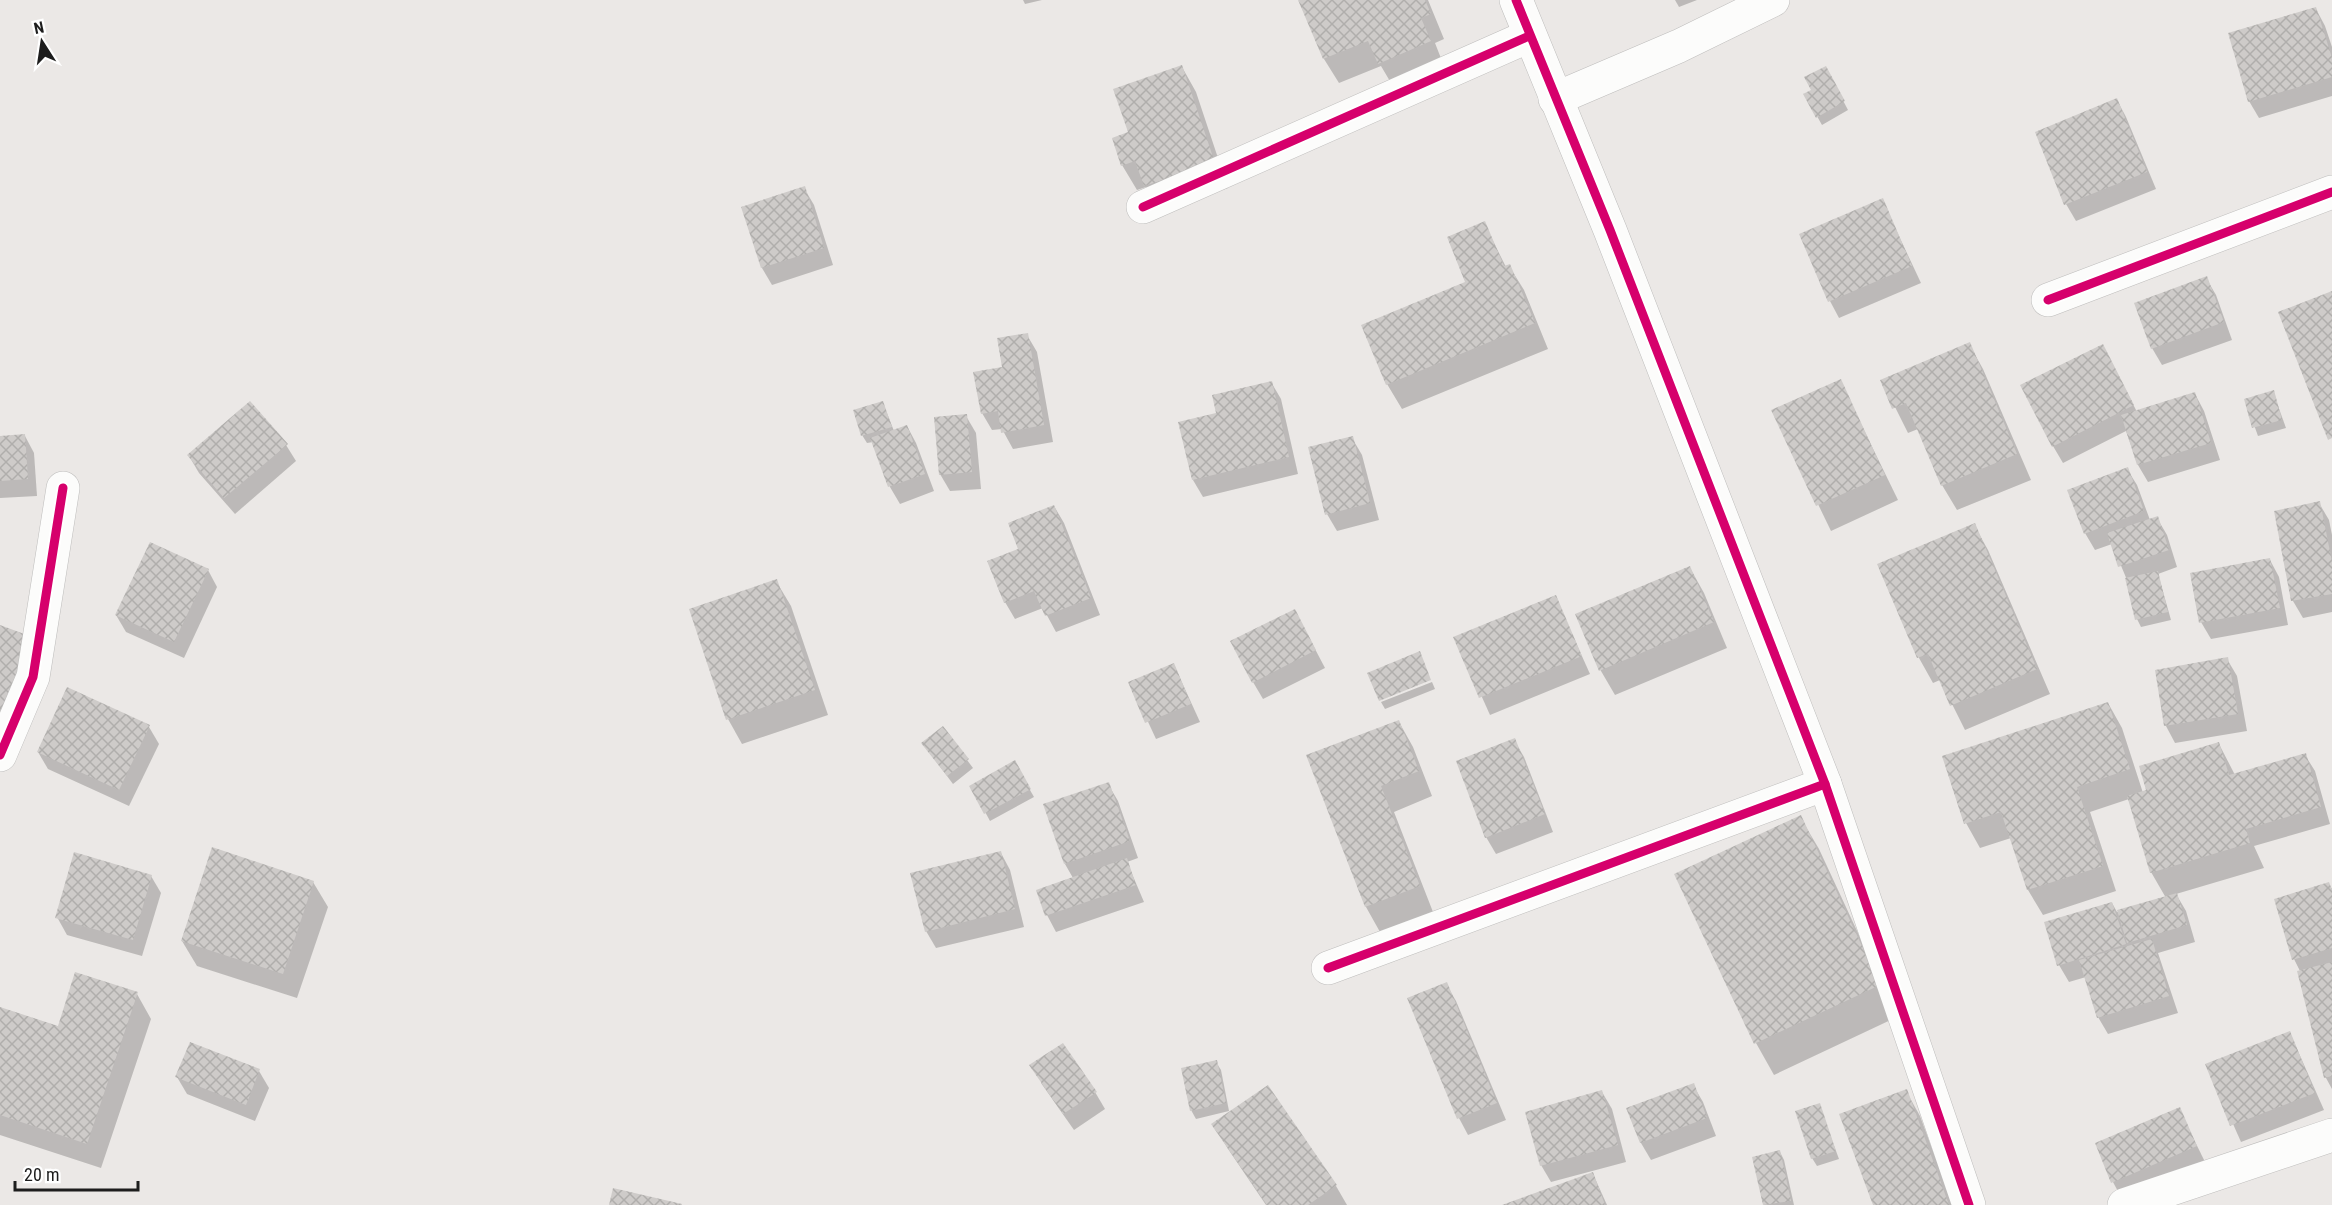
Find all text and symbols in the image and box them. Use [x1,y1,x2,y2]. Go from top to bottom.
north arrow [12,12,72,72]
text: N [32,18,46,38]
scale bar [15,1154,138,1192]
text: 20 m [24,1164,59,1185]

